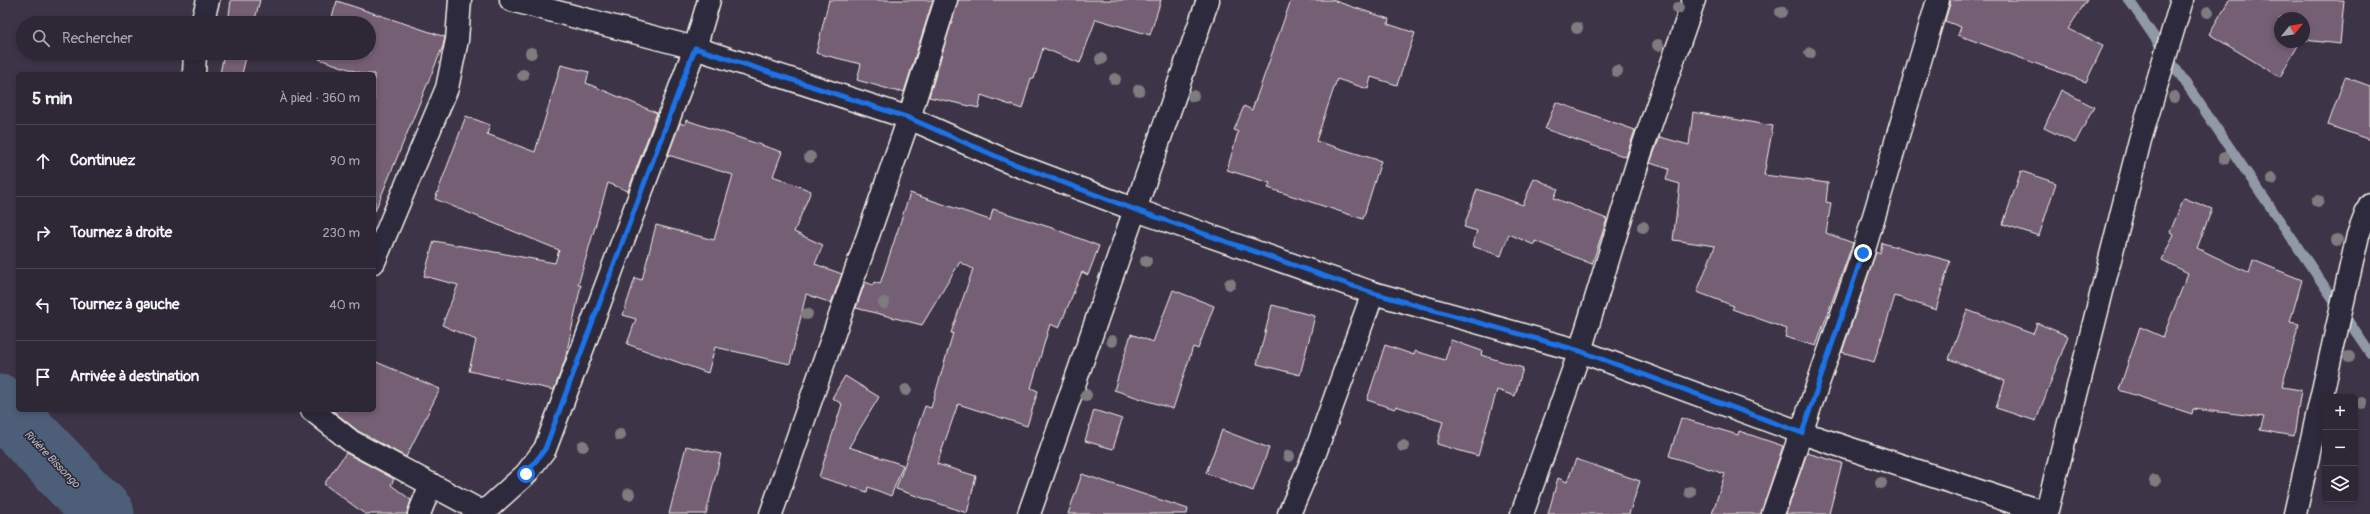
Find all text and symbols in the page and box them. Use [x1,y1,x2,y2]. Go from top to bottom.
north arrow [2274,12,2310,48]
search box [16,16,376,60]
icon: search [30,27,52,49]
text: Rechercher [62,29,133,48]
text: 5 min [32,88,72,109]
text: À pied · 360 m [279,90,360,106]
icon: ahead [32,150,54,172]
text: Continuez [70,151,135,170]
text: 90 m [330,153,360,169]
icon: right [32,222,54,244]
text: Tournez à droite [70,223,172,242]
text: 230 m [323,225,360,241]
route end [1854,244,1872,262]
icon: left [32,294,54,316]
text: Tournez à gauche [70,295,180,314]
text: 40 m [329,297,360,313]
icon: arrive [32,366,54,388]
text: Arrivée à destination [70,367,199,386]
map controls [2322,394,2358,502]
button: + [2322,394,2358,430]
water label: Rivière Bissongo [21,428,83,491]
button: − [2322,430,2358,466]
route start [517,465,535,483]
button: layers [2322,466,2358,502]

